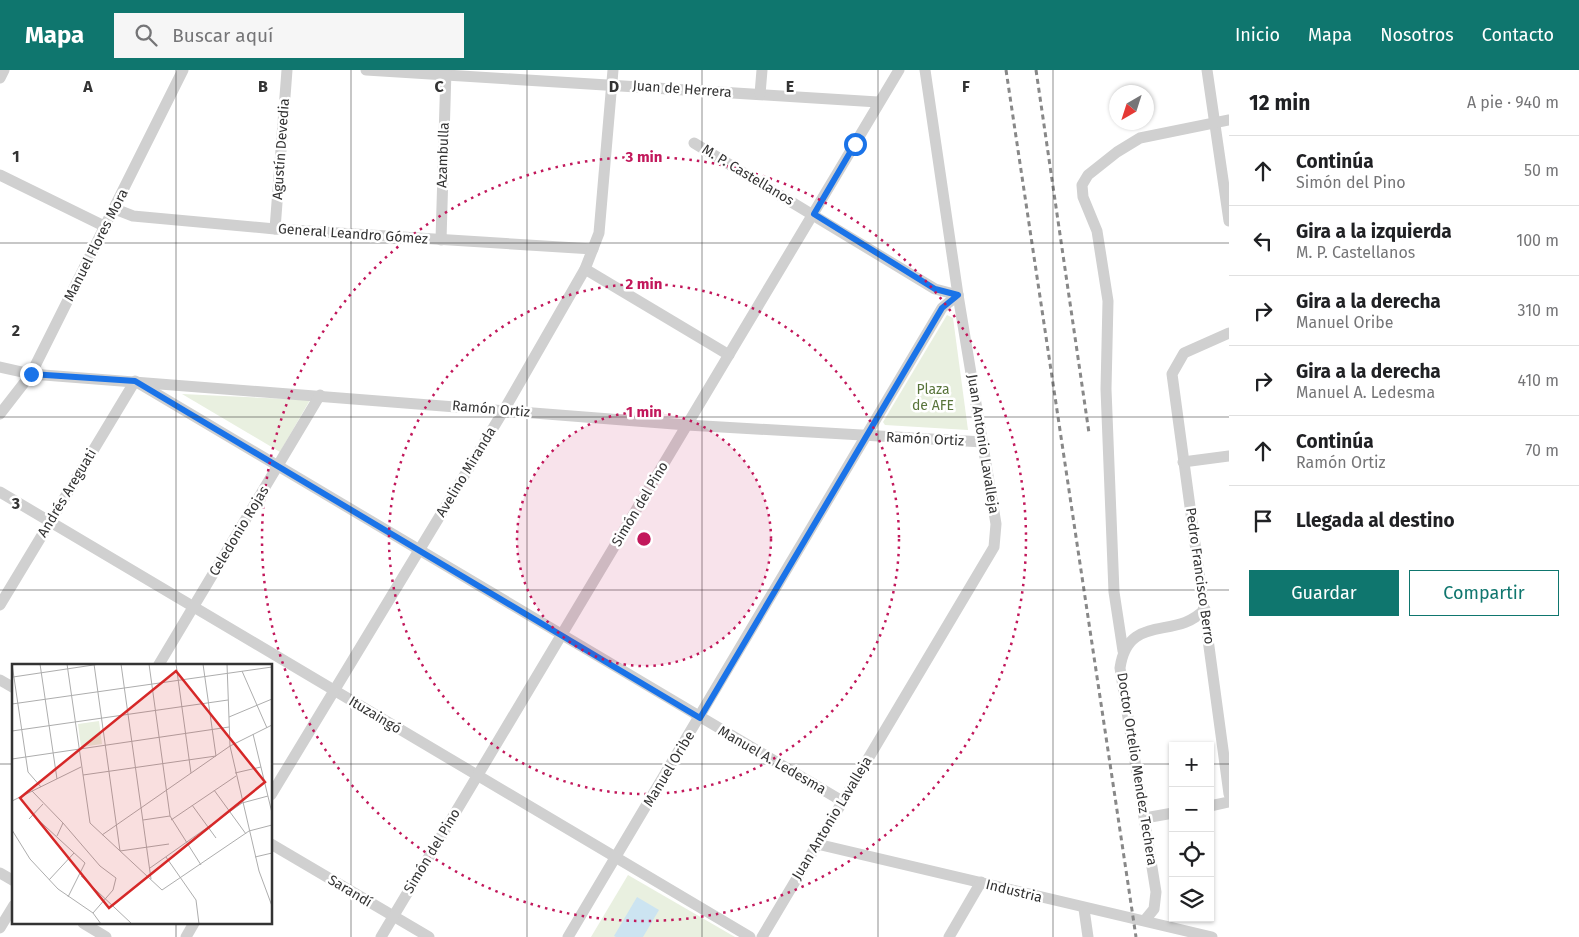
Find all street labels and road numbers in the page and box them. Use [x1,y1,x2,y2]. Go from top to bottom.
street label: Juan de Herrera [632,77,732,101]
street label: Agustín Devedia [269,98,293,200]
street label: Azambulla [433,122,453,188]
street label: M. P. Castellanos [699,141,797,209]
street label: Manuel Flores Mora [60,186,132,304]
street label: General Leandro Gómez [277,220,429,248]
street label: Juan Antonio Lavalleja [964,373,1002,515]
street label: Ramón Ortiz [451,397,531,421]
street label: Avelino Miranda [432,424,500,520]
street label: Ramón Ortiz [885,428,965,450]
street label: Andrés Areguati [34,446,100,540]
street label: Simón del Pino [608,458,672,550]
street label: Celedonio Rojas [205,483,273,579]
street label: Pedro Francisco Berro [1182,507,1218,645]
street label: Doctor Ortelio Mendez Techera [1113,671,1161,867]
street label: Ituzaingó [346,693,404,737]
street label: Manuel A. Ledesma [715,722,829,798]
street label: Manuel Oribe [640,728,698,810]
street label: Juan Antonio Lavalleja [788,753,876,883]
street label: Simón del Pino [400,805,464,897]
street label: Sarandí [325,871,375,911]
street label: Industria [984,876,1044,906]

